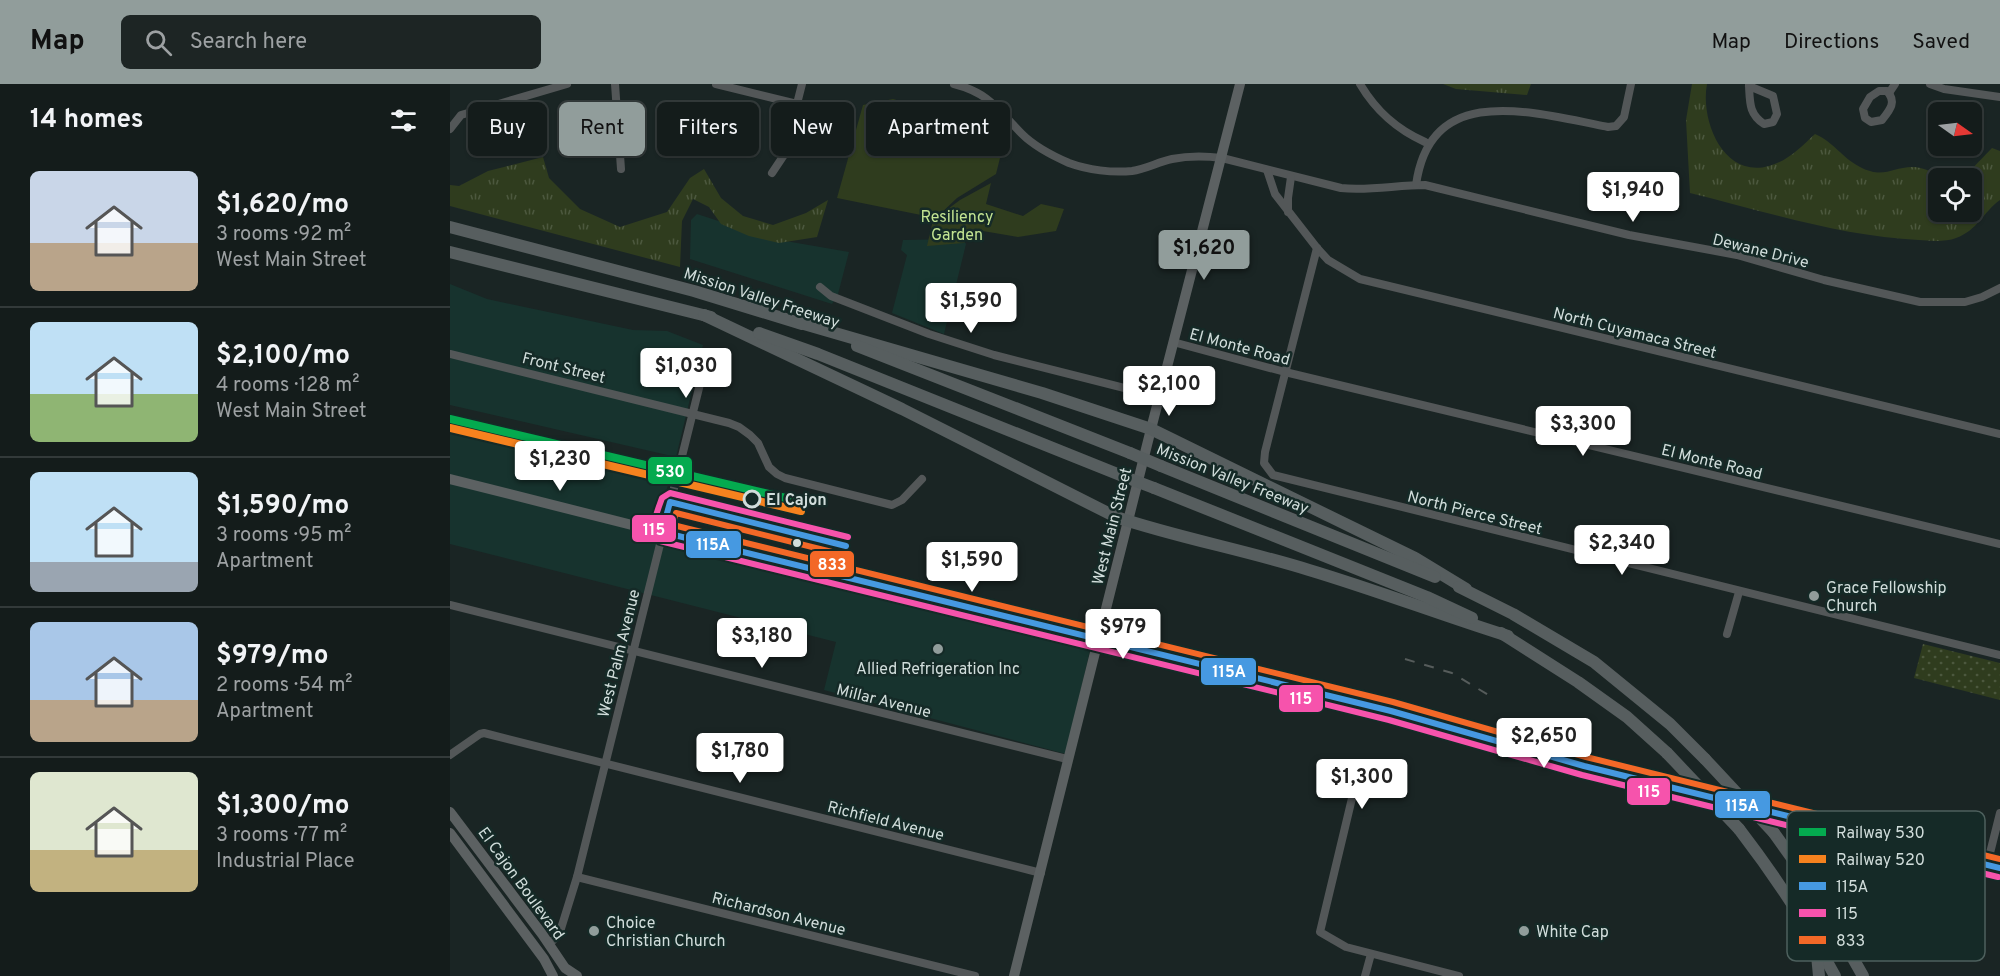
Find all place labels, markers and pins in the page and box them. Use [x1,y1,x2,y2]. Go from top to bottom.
pin: $1,940 [1584,172,1682,223]
pin: $1,620 [1155,230,1253,281]
pin: $1,590 [922,283,1020,334]
pin: $1,030 [637,348,735,399]
pin: $2,100 [1120,366,1218,417]
pin: $3,300 [1534,406,1632,457]
pin: $1,230 [511,441,609,492]
marker: El Cajon [743,490,761,508]
place label: El Cajon [766,491,827,511]
pin: $2,340 [1573,525,1671,576]
unlabelled marker [791,537,803,549]
pin: $1,590 [923,542,1021,593]
place label: Grace Fellowship Church [1826,579,1947,617]
marker: Grace Fellowship Church [1807,589,1821,603]
pin: $979 [1087,609,1159,660]
pin: $3,180 [713,618,811,669]
marker: Allied Refrigeration Inc [931,642,945,656]
place label: Allied Refrigeration Inc [856,660,1020,680]
pin: $2,650 [1495,718,1593,769]
pin: $1,780 [691,733,789,784]
pin: $1,300 [1313,759,1411,810]
place label: Choice Christian Church [606,914,726,952]
place label: White Cap [1536,923,1609,943]
marker: Choice Christian Church [587,924,601,938]
marker: White Cap [1517,924,1531,938]

